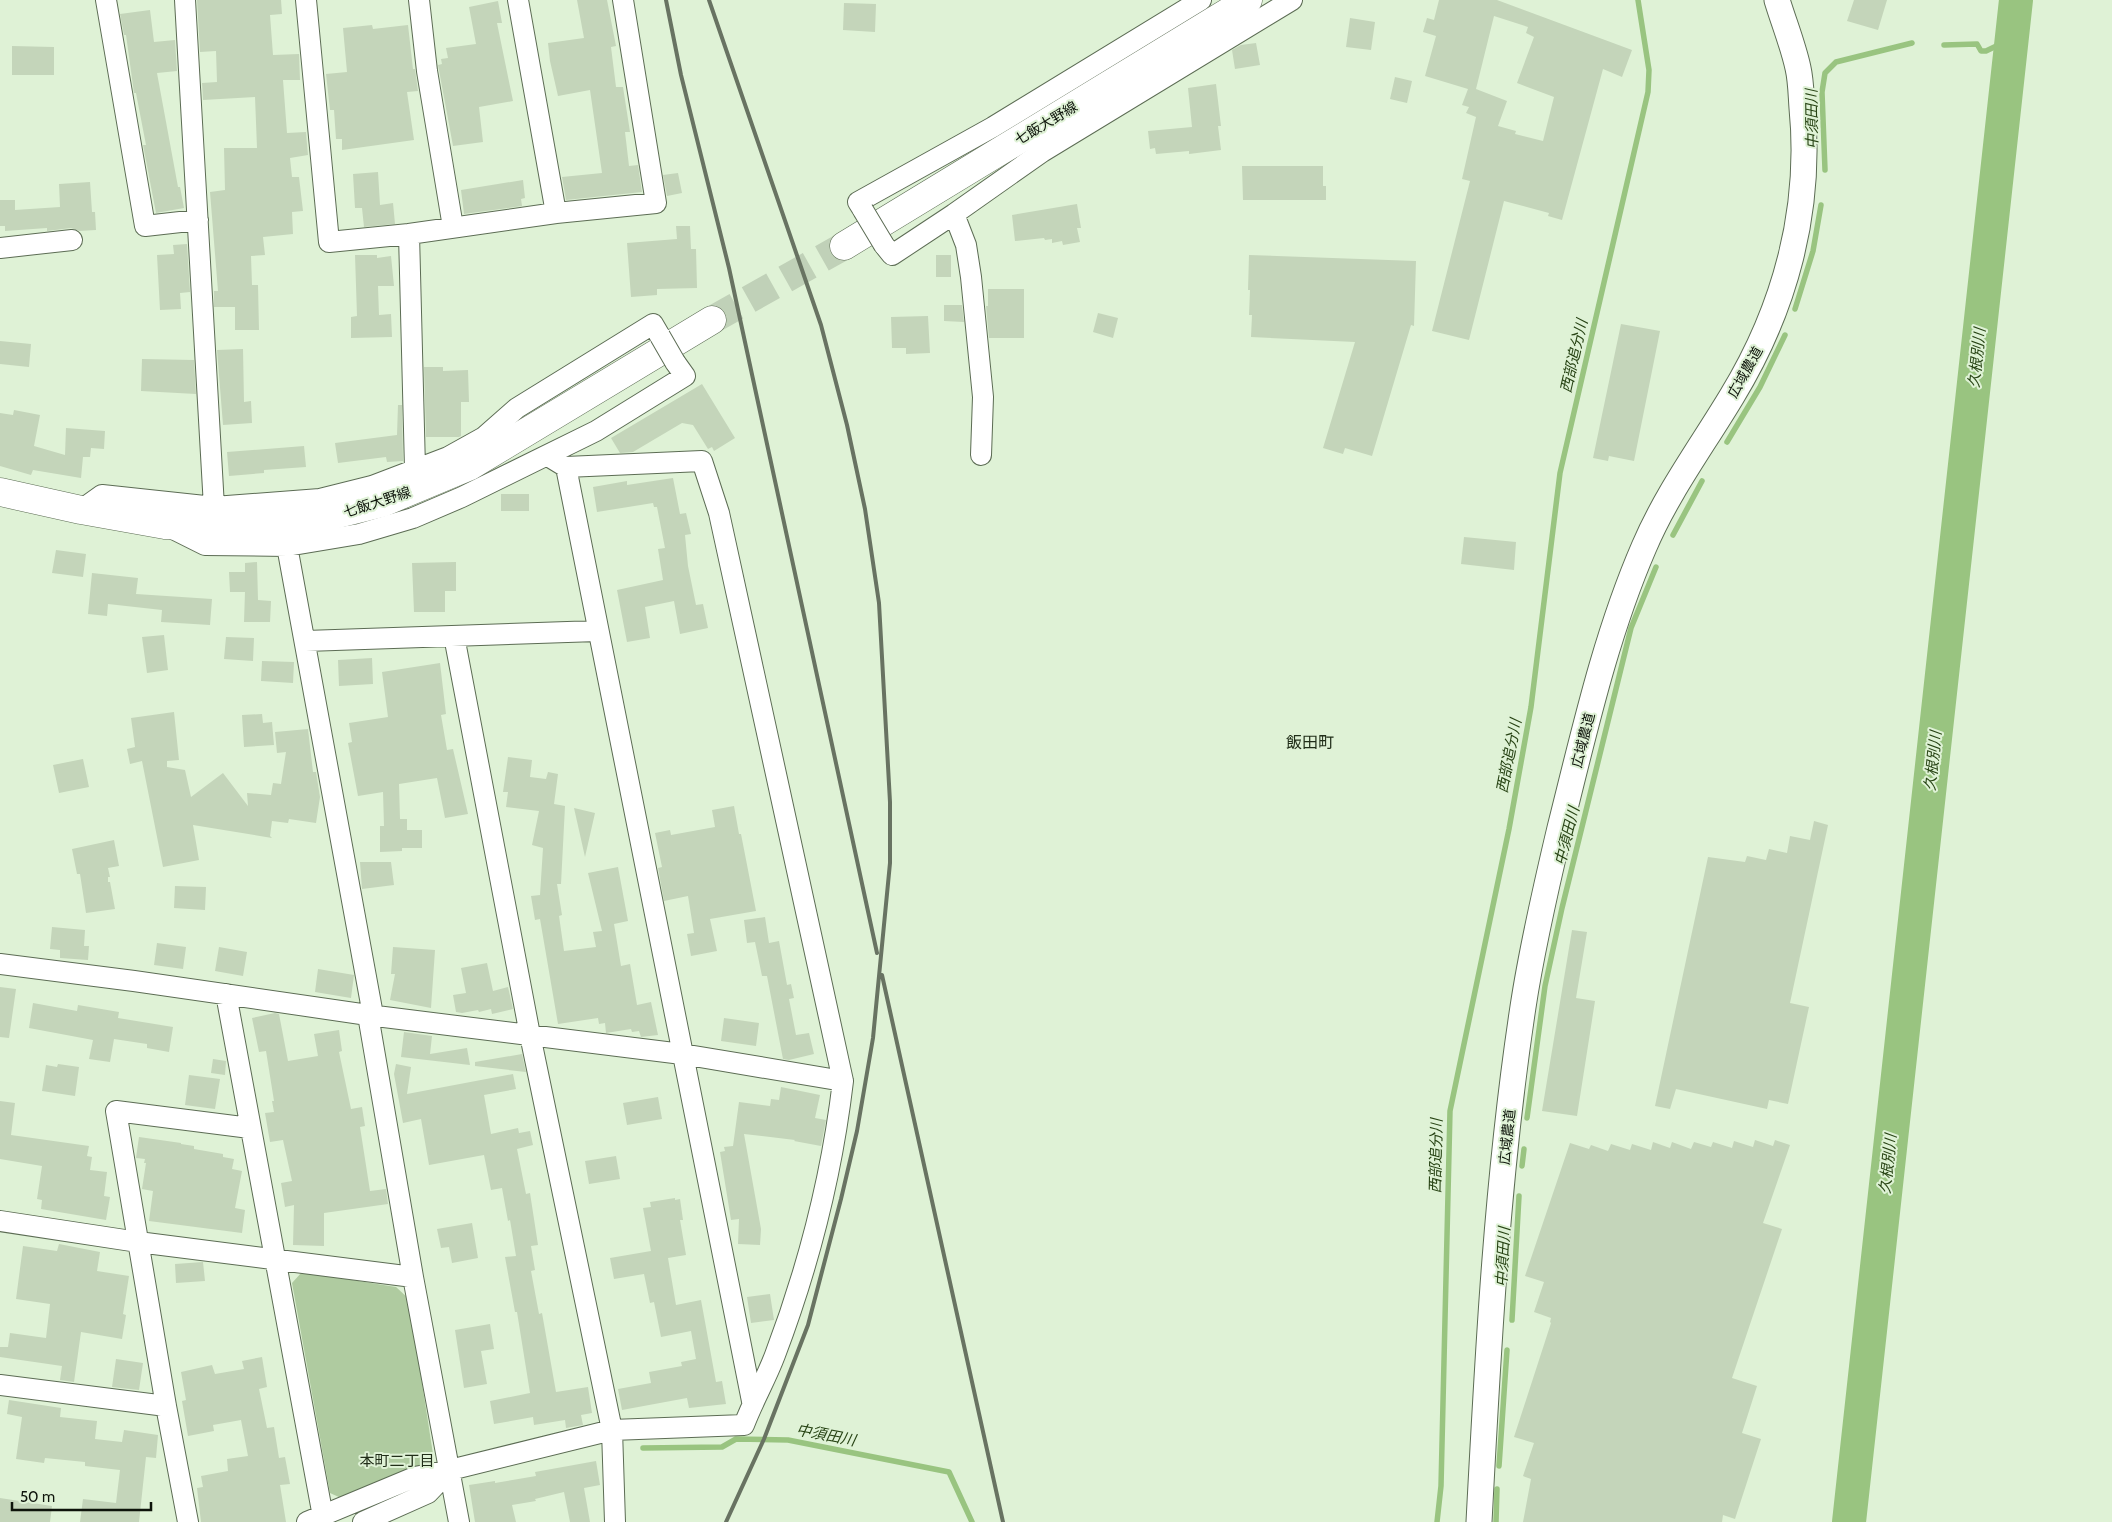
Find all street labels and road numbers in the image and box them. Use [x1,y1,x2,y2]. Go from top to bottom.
street label: 七飯大野線 [1011,97,1081,149]
street label: 広域農道 [1724,343,1766,401]
street label: 七飯大野線 [341,483,413,521]
street label: 広域農道 [1567,711,1599,769]
street label: 広域農道 [1495,1108,1519,1166]

